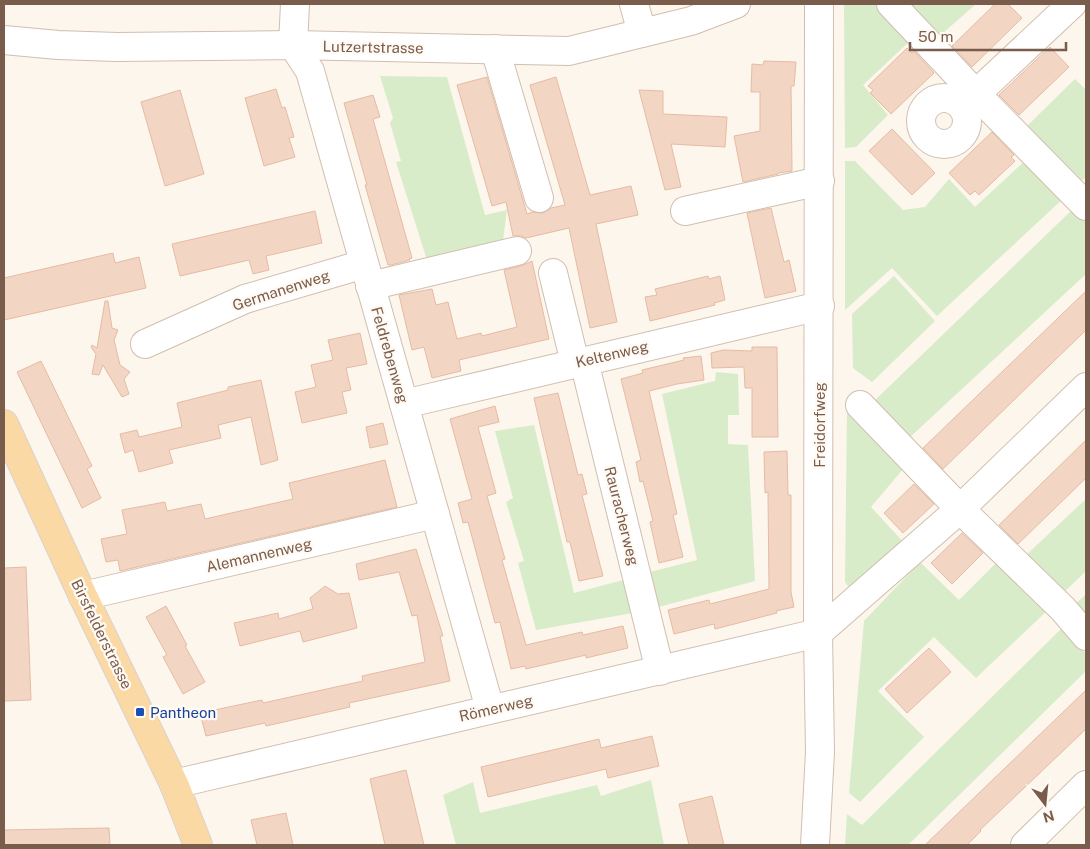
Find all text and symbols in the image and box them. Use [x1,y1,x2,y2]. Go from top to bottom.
scale bar [910,20,1066,52]
text: 50 m [918,28,953,45]
street label: Lutzertstrasse [322,38,424,56]
street label: Germanenweg [230,266,332,314]
street label: Feldrebenweg [368,305,412,405]
street label: Keltenweg [574,337,650,371]
street label: Freidorfweg [811,382,828,468]
street label: Rauracherweg [601,465,643,567]
street label: Alemannenweg [204,535,314,575]
street label: Birsfelderstrasse [68,576,136,692]
street label: Römerweg [457,691,535,725]
place label: Pantheon [150,704,216,721]
marker: Pantheon [134,706,146,718]
north arrow [1020,779,1070,829]
text: N [1041,807,1056,826]

